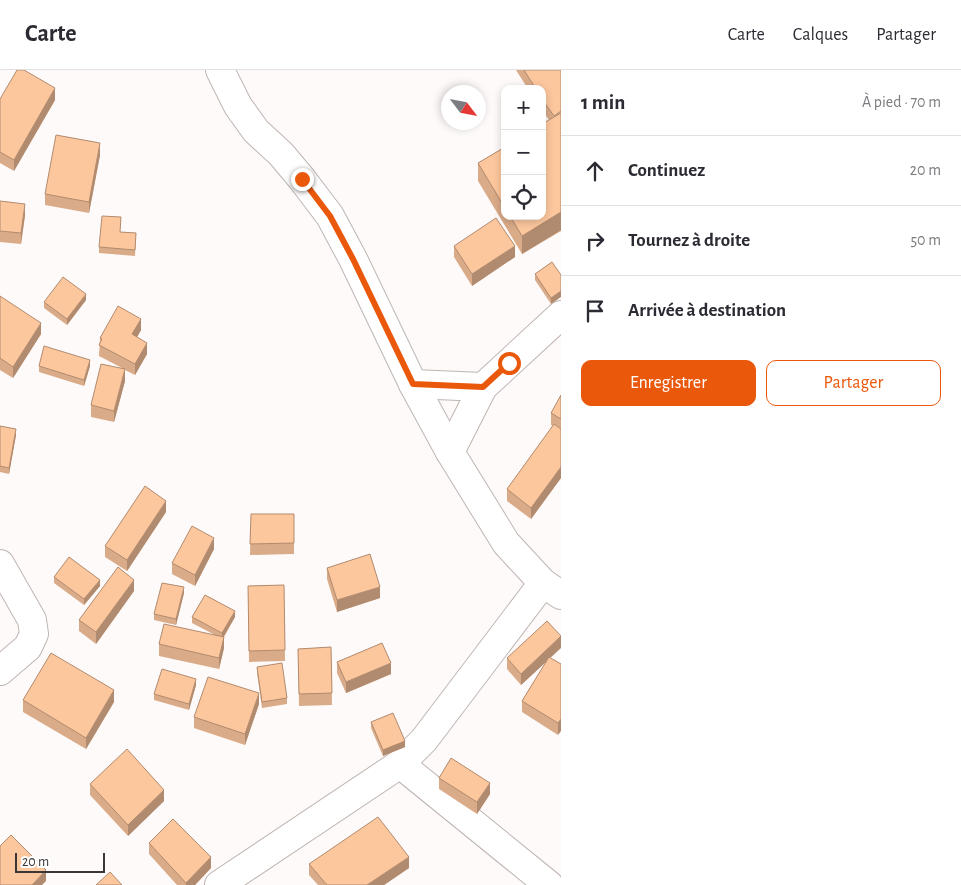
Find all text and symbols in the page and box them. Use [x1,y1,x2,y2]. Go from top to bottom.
text: Carte [25,22,77,46]
text: Carte [728,26,765,44]
text: Calques [793,26,848,44]
text: Partager [876,26,936,44]
north arrow [441,85,486,130]
map controls [501,85,546,220]
button: + [501,85,546,130]
text: 1 min [581,92,625,113]
text: À pied · 70 m [862,94,941,110]
button: − [501,130,546,175]
icon: ahead [581,157,609,185]
text: Continuez [628,161,705,180]
text: 20 m [910,162,941,178]
route end [291,168,314,191]
button: locate [501,175,546,220]
icon: right [581,227,609,255]
text: Tournez à droite [628,231,750,250]
text: 50 m [910,232,941,248]
icon: arrive [581,297,609,325]
text: Arrivée à destination [628,301,786,320]
route start [498,352,521,375]
button: Enregistrer [581,360,756,406]
button: Partager [766,360,941,406]
scale bar [15,850,105,873]
text: 20 m [22,855,49,869]

